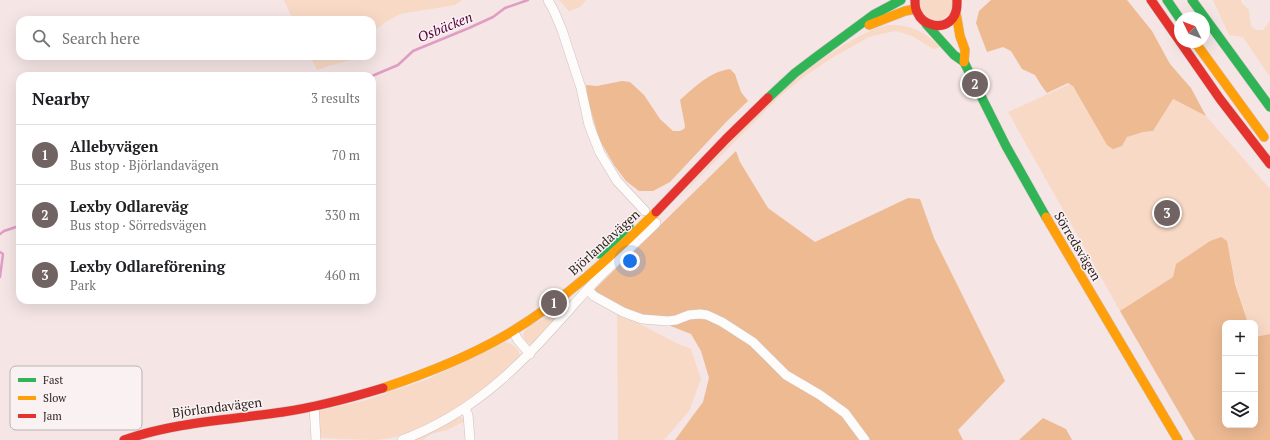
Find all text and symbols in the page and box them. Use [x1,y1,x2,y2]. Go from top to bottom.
water label: Osbäcken [414,7,475,46]
north arrow [1174,12,1210,48]
search box [16,16,376,60]
icon: search [30,27,52,49]
text: Search here [62,28,140,48]
pin: 2 [962,69,988,99]
text: Nearby [32,87,90,110]
text: 3 results [311,89,360,107]
text: Allebyvägen [70,136,159,156]
text: 1 [41,146,49,164]
text: 70 m [332,146,360,164]
text: Bus stop · Björlandavägen [70,156,219,174]
text: Lexby Odlareväg [70,196,188,216]
pin: 3 [1154,198,1180,228]
street label: Björlandavägen [564,205,644,279]
text: 2 [41,206,49,224]
text: 330 m [325,206,360,224]
street label: Sörredsvägen [1050,208,1106,284]
text: Bus stop · Sörredsvägen [70,216,206,234]
your location [620,251,640,271]
text: Lexby Odlareförening [70,256,225,276]
text: 3 [41,266,49,284]
text: 460 m [325,266,360,284]
text: Park [70,276,96,294]
pin: 1 [541,288,567,318]
map controls [1222,320,1258,428]
button: + [1222,320,1258,356]
button: − [1222,356,1258,392]
legend [10,366,142,430]
text: Fast [43,373,63,387]
text: Slow [43,391,67,405]
button: layers [1222,392,1258,428]
street label: Björlandavägen [171,393,263,421]
text: Jam [43,409,62,423]

